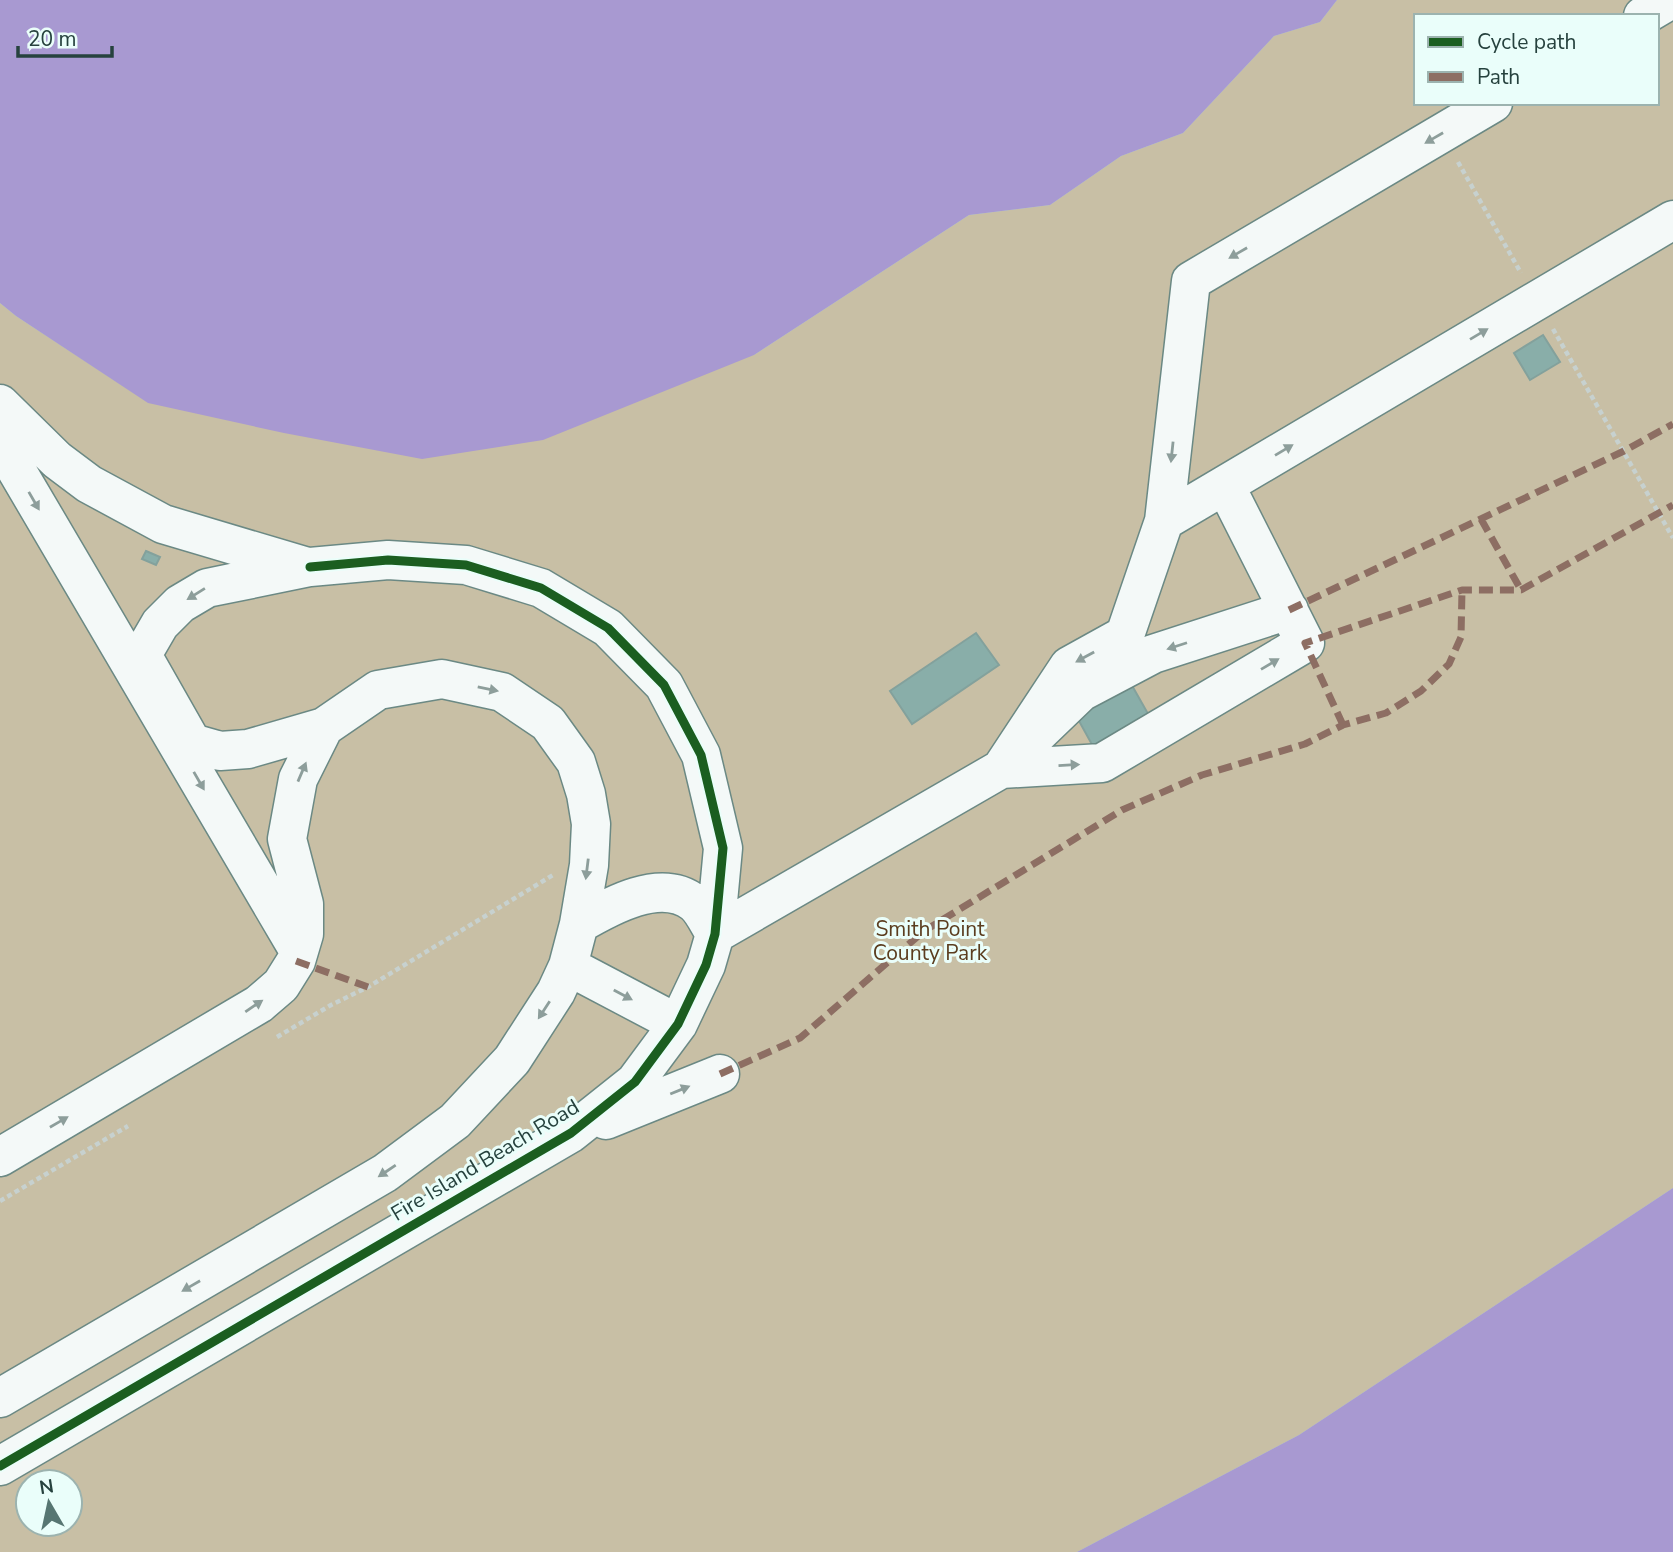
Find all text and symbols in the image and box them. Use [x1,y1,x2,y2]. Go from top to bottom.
scale bar [18,14,112,58]
legend [1414,14,1659,105]
text: 20 m [28,25,77,53]
text: Cycle path [1477,28,1576,56]
text: Path [1477,63,1520,91]
one-way arrow [1425,132,1444,144]
one-way arrow [1228,247,1248,259]
one-way arrow [1470,328,1489,341]
one-way arrow [1166,441,1177,463]
one-way arrow [1274,444,1293,457]
one-way arrow [28,491,41,510]
one-way arrow [187,588,206,601]
one-way arrow [1166,641,1187,652]
one-way arrow [1076,651,1095,663]
one-way arrow [1260,658,1279,670]
one-way arrow [477,683,499,694]
one-way arrow [1059,760,1081,771]
one-way arrow [297,762,308,783]
one-way arrow [193,772,205,791]
one-way arrow [582,858,593,880]
park label: Smith Point County Park [873,915,988,967]
one-way arrow [613,989,633,1001]
one-way arrow [245,1000,264,1013]
one-way arrow [538,1000,551,1019]
one-way arrow [670,1085,691,1096]
street label: Fire Island Beach Road [386,1093,584,1227]
one-way arrow [49,1116,68,1128]
one-way arrow [378,1164,396,1178]
one-way arrow [182,1280,201,1293]
north arrow [14,1468,84,1538]
text: N [37,1473,56,1501]

